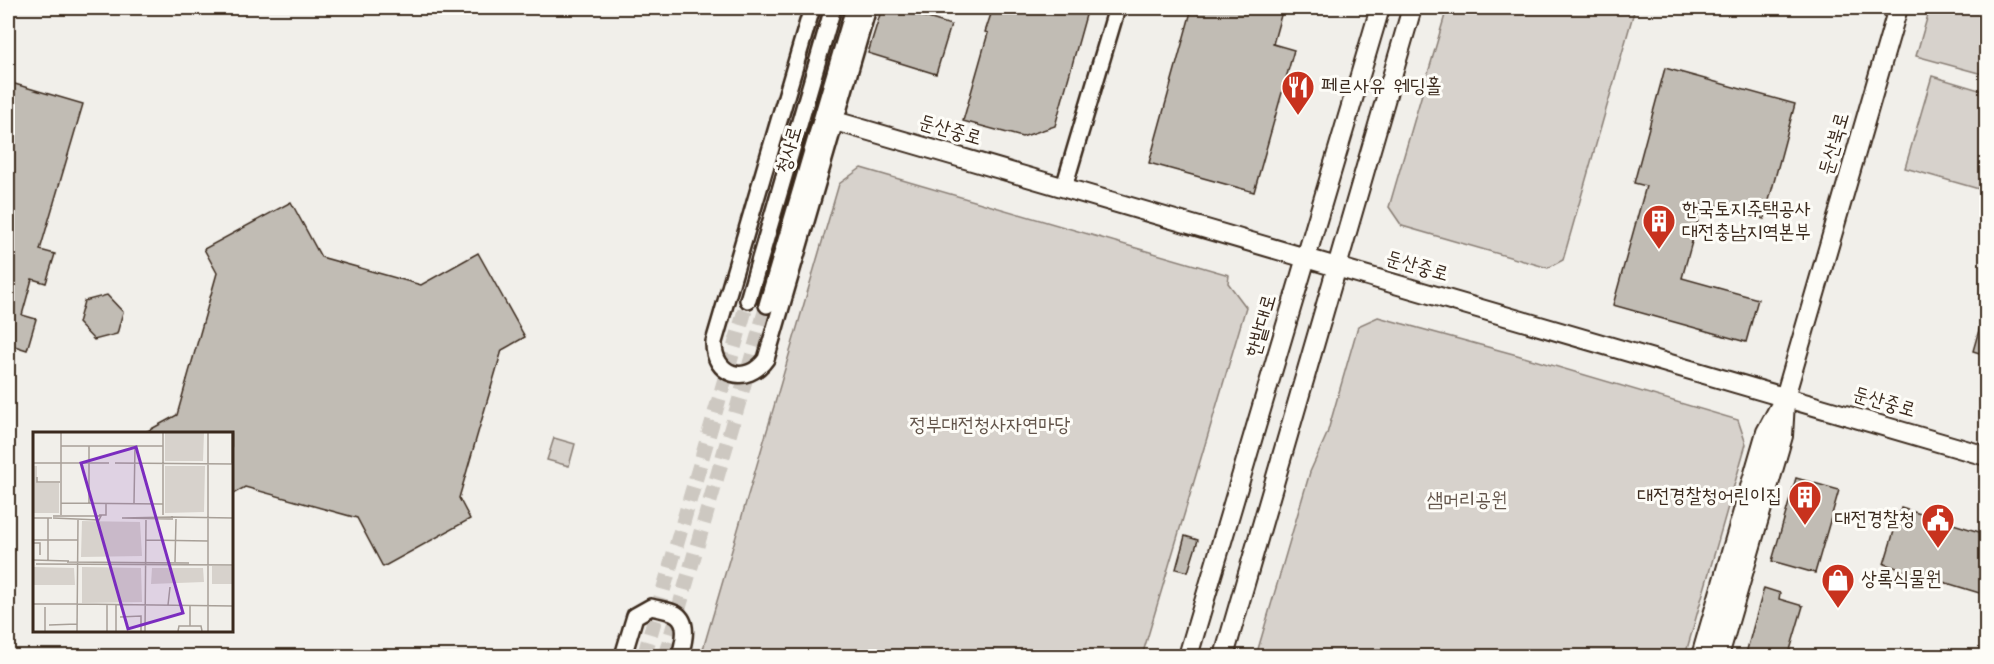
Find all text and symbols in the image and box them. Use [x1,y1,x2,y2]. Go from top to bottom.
restaurant icon: 페르사유 웨딩홀 [1280,69,1316,116]
place label: 페르사유 웨딩홀 [1321,71,1442,103]
street label: 둔산중로 [915,107,985,155]
street label: 둔산북로 [1811,109,1859,179]
street label: 청사로 [768,122,812,178]
place label: 한국토지주택공사 대전충남지역본부 [1682,194,1811,249]
building icon: 한국토지주택공사 대전충남지역본부 [1641,203,1677,250]
street label: 둔산중로 [1382,243,1452,291]
street label: 한밭대로 [1238,291,1286,361]
street label: 둔산중로 [1849,379,1919,427]
park label: 정부대전청사자연마당 [910,410,1070,442]
inset map [33,432,232,631]
building icon: 대전경찰청어린이집 [1787,479,1823,526]
place label: 대전경찰청어린이집 [1637,481,1782,513]
park label: 샘머리공원 [1427,485,1507,517]
public building icon: 대전경찰청 [1920,502,1956,549]
place label: 대전경찰청 [1835,504,1915,536]
shop icon: 상록식물원 [1820,562,1856,609]
place label: 상록식물원 [1861,564,1941,596]

